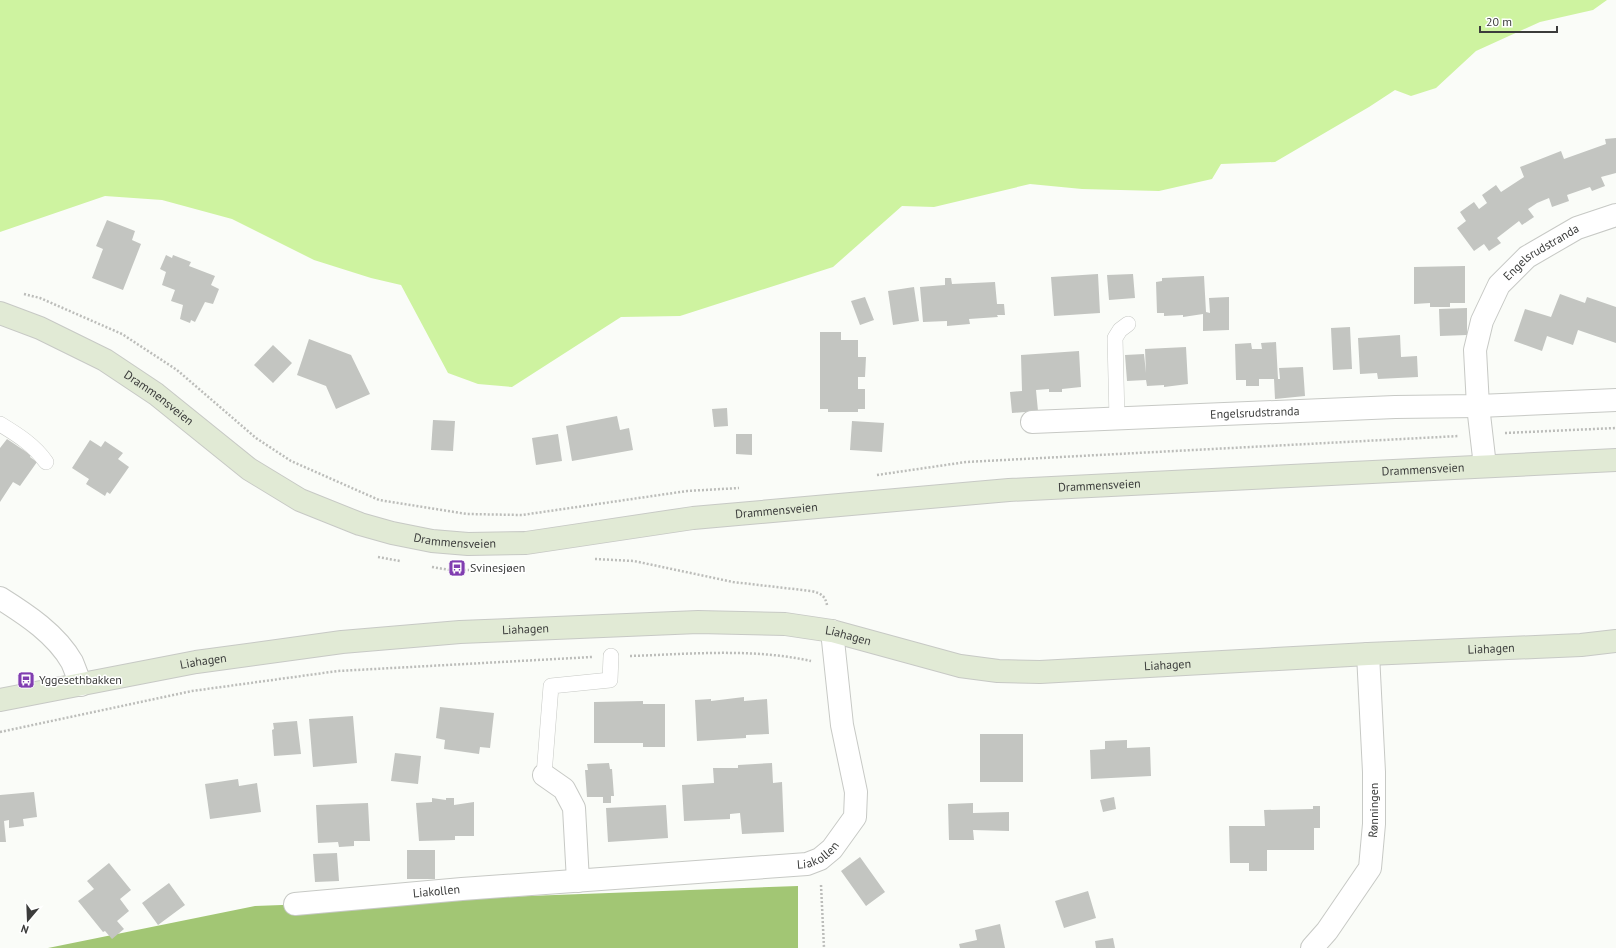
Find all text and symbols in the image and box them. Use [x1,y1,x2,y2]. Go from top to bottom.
scale bar [1480,8,1557,34]
text: 20 m [1486,14,1512,29]
street label: Engelsrudstranda [1500,220,1582,283]
street label: Drammensveien [121,367,197,428]
street label: Engelsrudstranda [1210,403,1300,422]
street label: Drammensveien [1381,460,1465,479]
street label: Drammensveien [1058,475,1141,495]
street label: Drammensveien [734,499,818,521]
street label: Drammensveien [412,529,496,551]
bus stop icon: Svinesjøen [447,558,467,578]
place label: Svinesjøen [470,560,525,575]
street label: Liahagen [502,620,549,637]
street label: Liahagen [824,622,873,648]
street label: Liahagen [1467,640,1515,657]
street label: Liahagen [179,650,228,672]
street label: Liahagen [1144,656,1191,673]
bus stop icon: Yggesethbakken [16,670,36,690]
place label: Yggesethbakken [39,672,122,687]
street label: Rønningen [1365,783,1381,838]
street label: Liakollen [796,838,842,872]
street label: Liakollen [412,881,461,900]
north arrow [8,900,48,940]
text: N [19,922,30,937]

